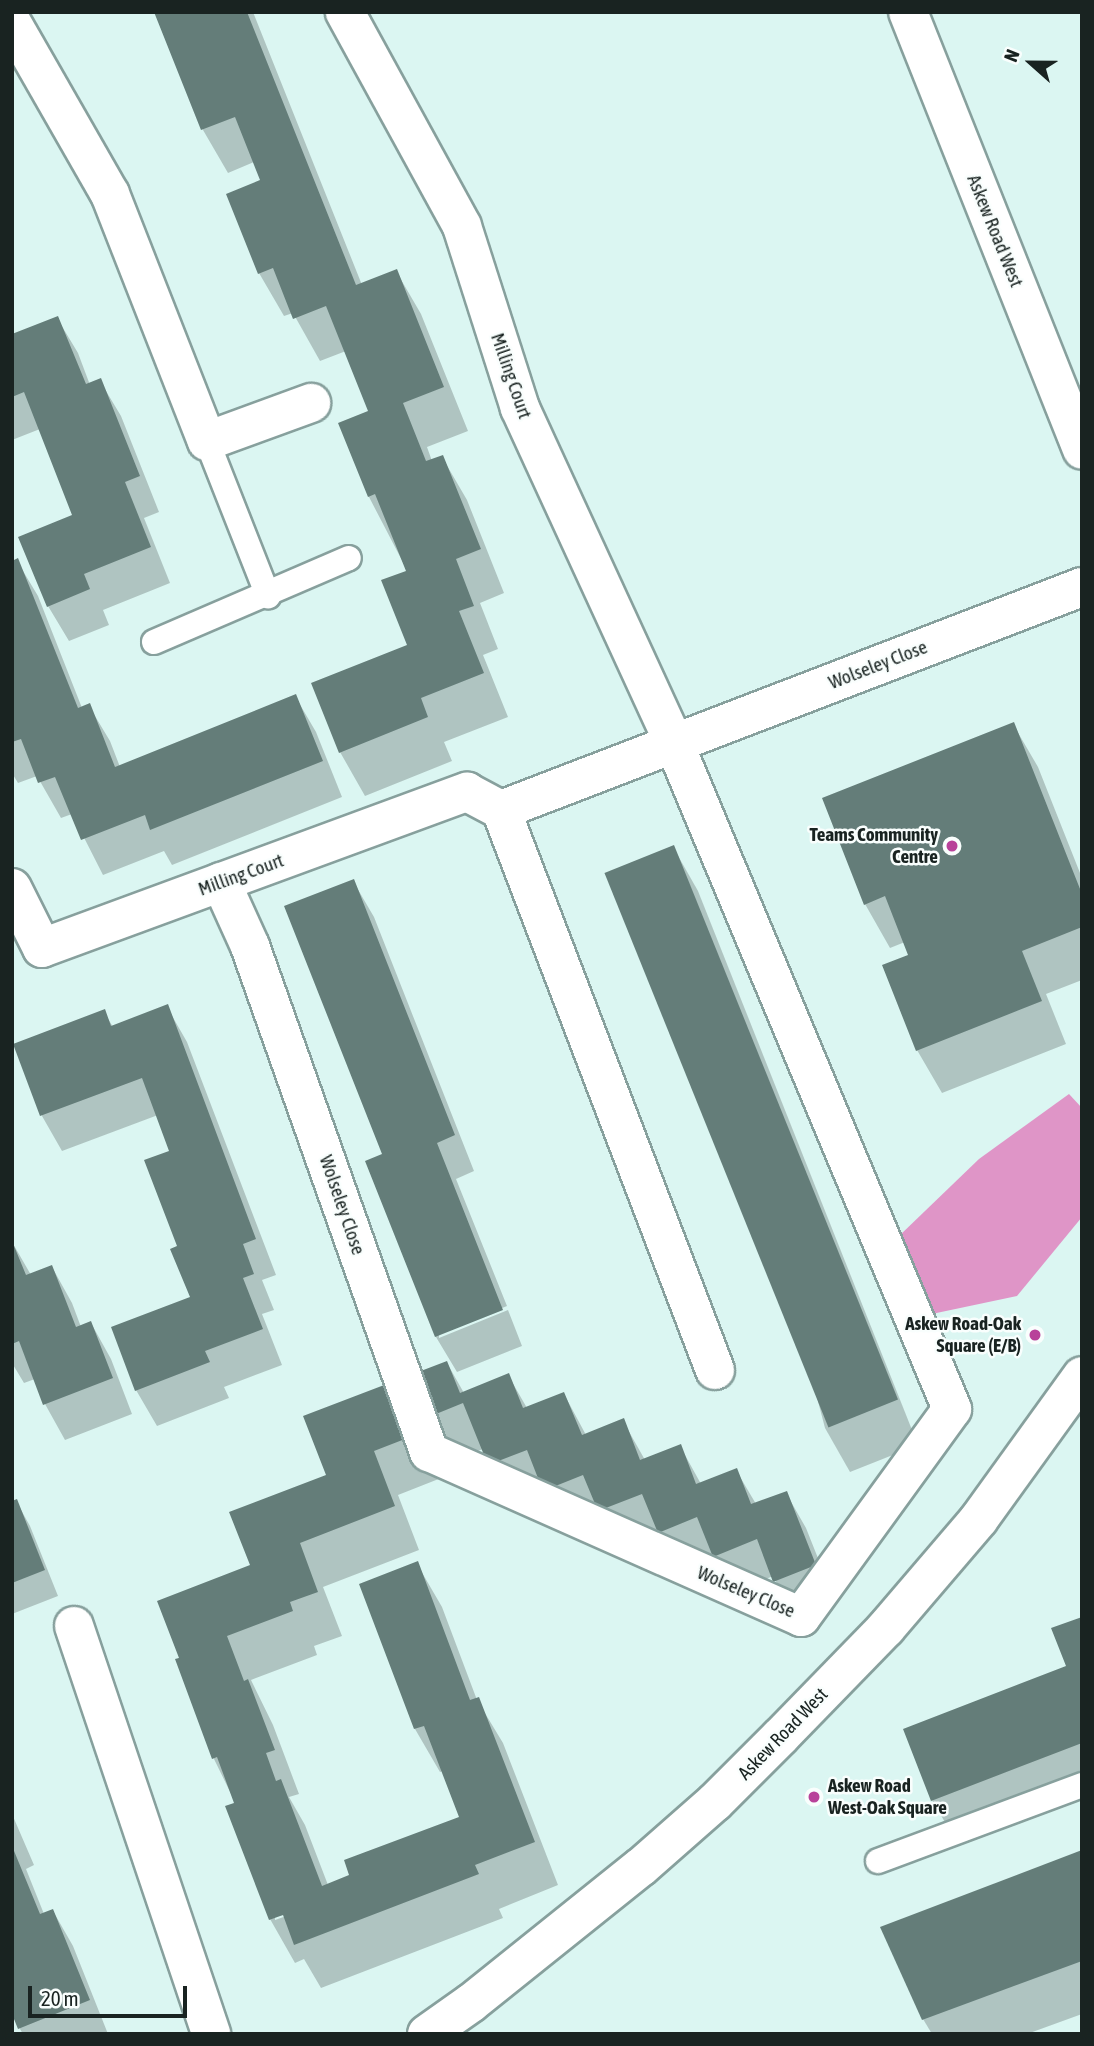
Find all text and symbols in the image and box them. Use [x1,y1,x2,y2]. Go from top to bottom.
north arrow [996,28,1066,98]
text: N [999,46,1024,65]
street label: Askew Road West [962,171,1028,291]
street label: Milling Court [486,330,536,422]
street label: Wolseley Close [825,636,931,694]
place label: Teams Community Centre [809,824,938,868]
marker: Teams Community Centre [944,838,960,854]
street label: Milling Court [195,849,287,901]
street label: Wolseley Close [314,1152,370,1258]
place label: Askew Road-Oak Square (E/B) [905,1313,1021,1357]
marker: Askew Road-Oak Square (E/B) [1027,1327,1043,1343]
street label: Wolseley Close [694,1561,798,1623]
street label: Askew Road West [733,1683,833,1785]
place label: Askew Road West-Oak Square [828,1775,947,1819]
marker: Askew Road West-Oak Square [806,1789,822,1805]
scale bar [32,1972,191,2016]
text: 20 m [41,1986,79,2010]

